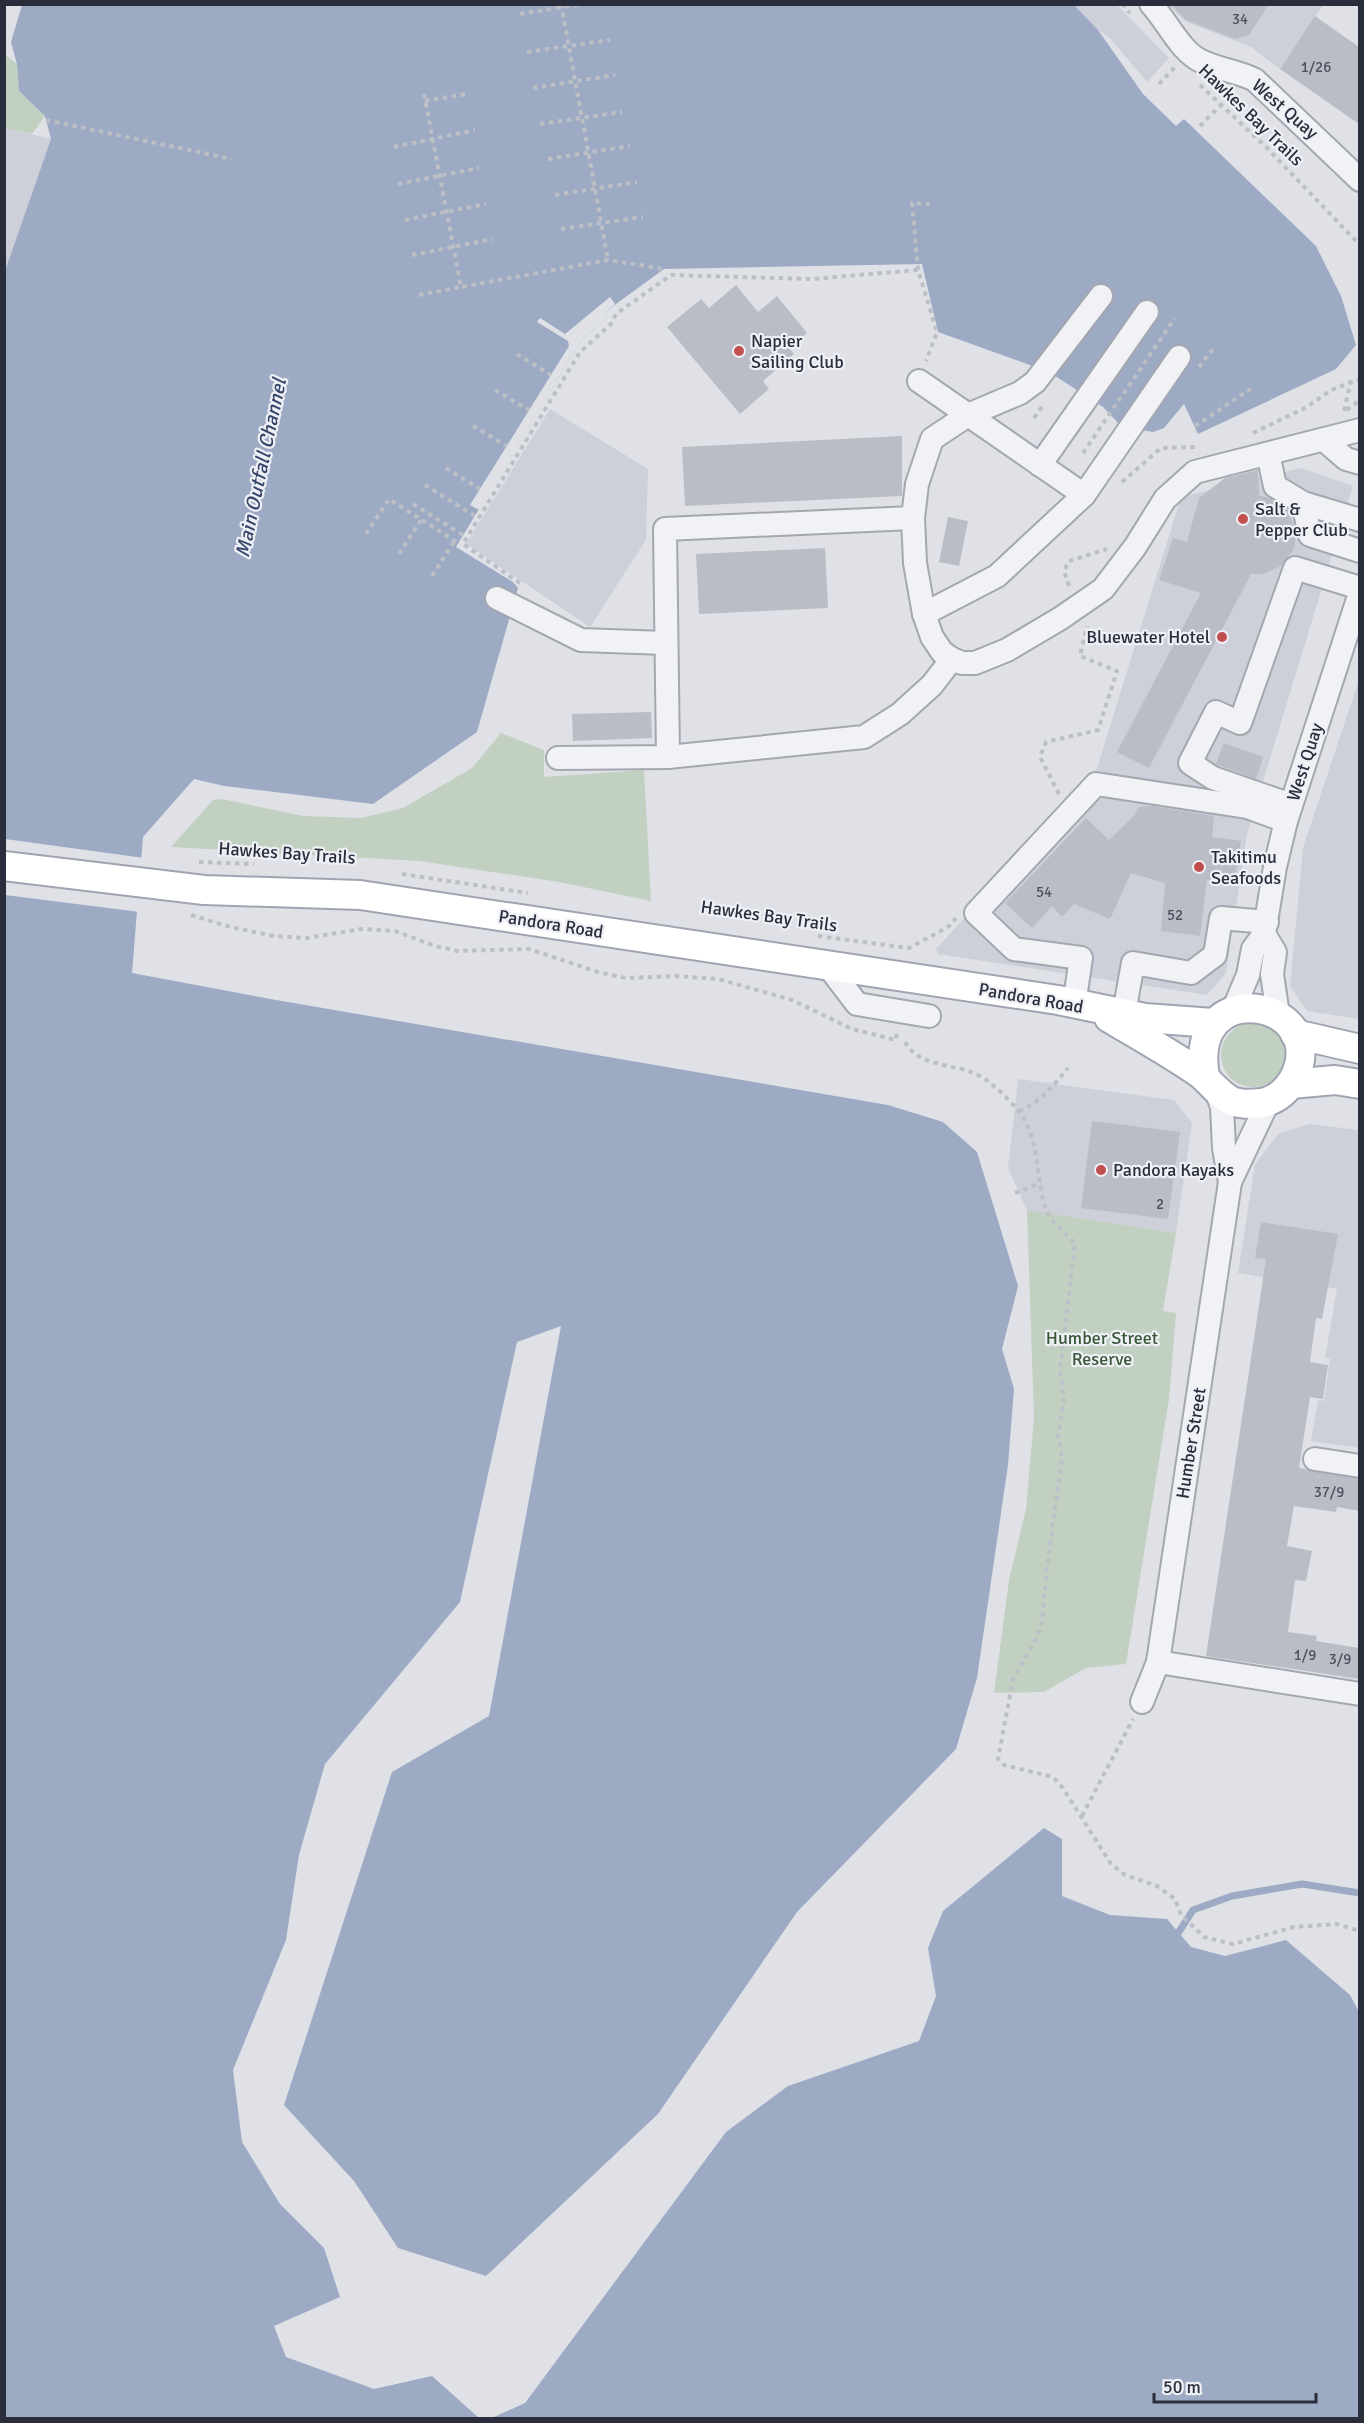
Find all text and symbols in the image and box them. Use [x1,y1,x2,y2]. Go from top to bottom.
house number: 34 [1232,10,1248,28]
house number: 1/26 [1301,58,1331,76]
street label: Hawkes Bay Trails [1194,59,1308,171]
street label: West Quay [1247,74,1323,144]
place label: Napier Sailing Club [751,330,844,373]
marker: Napier Sailing Club [732,344,746,358]
water label: Main Outfall Channel [230,374,293,560]
place label: Salt & Pepper Club [1255,498,1348,541]
marker: Salt & Pepper Club [1236,512,1250,526]
place label: Bluewater Hotel [1086,626,1210,648]
marker: Bluewater Hotel [1215,630,1229,644]
street label: West Quay [1282,720,1328,804]
street label: Hawkes Bay Trails [218,837,356,869]
place label: Takitimu Seafoods [1211,846,1281,889]
marker: Takitimu Seafoods [1192,860,1206,874]
house number: 54 [1036,883,1052,901]
street label: Hawkes Bay Trails [699,896,839,936]
street label: Pandora Road [497,905,605,943]
house number: 52 [1167,906,1183,924]
street label: Pandora Road [977,978,1085,1018]
place label: Pandora Kayaks [1113,1159,1234,1181]
marker: Pandora Kayaks [1094,1163,1108,1177]
house number: 2 [1156,1195,1164,1213]
park label: Humber Street Reserve [1046,1327,1158,1370]
street label: Humber Street [1171,1386,1211,1500]
house number: 37/9 [1314,1483,1344,1501]
house number: 1/9 [1294,1646,1316,1664]
house number: 3/9 [1329,1650,1351,1668]
scale bar [1154,2366,1316,2404]
text: 50 m [1163,2376,1201,2398]

